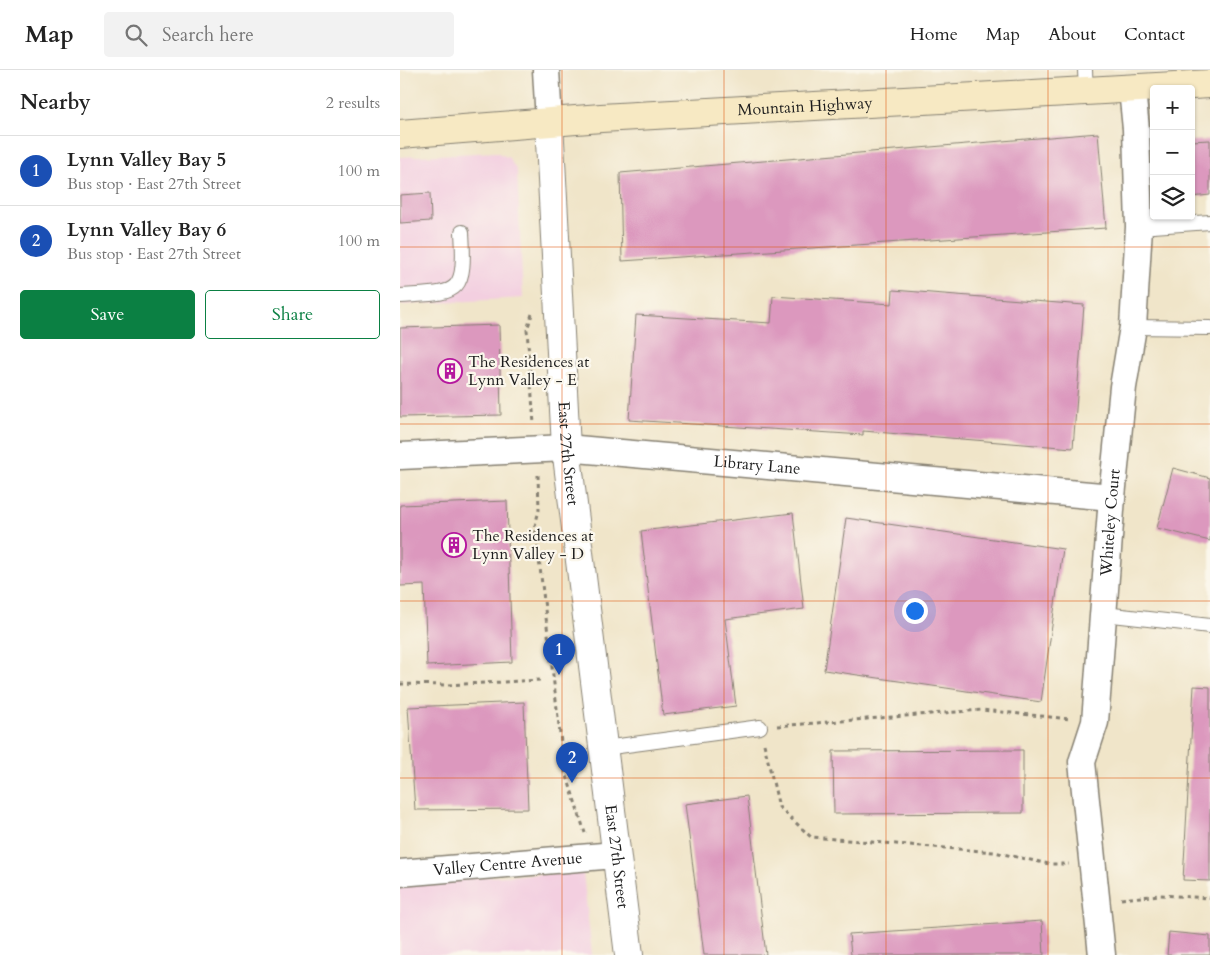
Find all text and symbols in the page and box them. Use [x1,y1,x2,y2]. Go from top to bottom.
search box [104,12,454,57]
text: Map [25,18,74,51]
icon: search [122,21,150,49]
text: Search here [162,22,254,48]
text: Home [910,22,958,47]
text: Map [986,22,1020,47]
text: About [1048,22,1096,47]
text: Contact [1124,22,1185,47]
map controls [1150,85,1195,220]
button: + [1150,85,1195,130]
text: Nearby [20,88,91,117]
text: 2 results [326,92,380,114]
street label: Mountain Highway [737,92,874,121]
button: − [1150,130,1195,175]
text: Lynn Valley Bay 5 [67,147,226,173]
text: 1 [32,160,40,182]
text: 100 m [338,160,380,182]
text: Bus stop · East 27th Street [67,173,241,195]
button: layers [1150,175,1195,220]
text: Lynn Valley Bay 6 [67,217,226,243]
text: 2 [32,230,40,252]
text: 100 m [338,230,380,252]
text: Bus stop · East 27th Street [67,243,241,265]
button: Save [20,290,195,339]
button: Share [205,290,380,339]
place label: The Residences at Lynn Valley - E [468,351,589,391]
building icon: The Residences at Lynn Valley - E [437,358,463,384]
street label: East 27th Street [553,401,584,507]
street label: Library Lane [713,450,801,480]
street label: Whiteley Court [1095,468,1126,578]
place label: The Residences at Lynn Valley - D [472,525,593,565]
building icon: The Residences at Lynn Valley - D [441,532,467,558]
your location [902,598,928,624]
pin: 1 [543,634,575,675]
pin: 2 [556,742,588,783]
street label: East 27th Street [599,803,634,910]
street label: Valley Centre Avenue [432,847,583,881]

